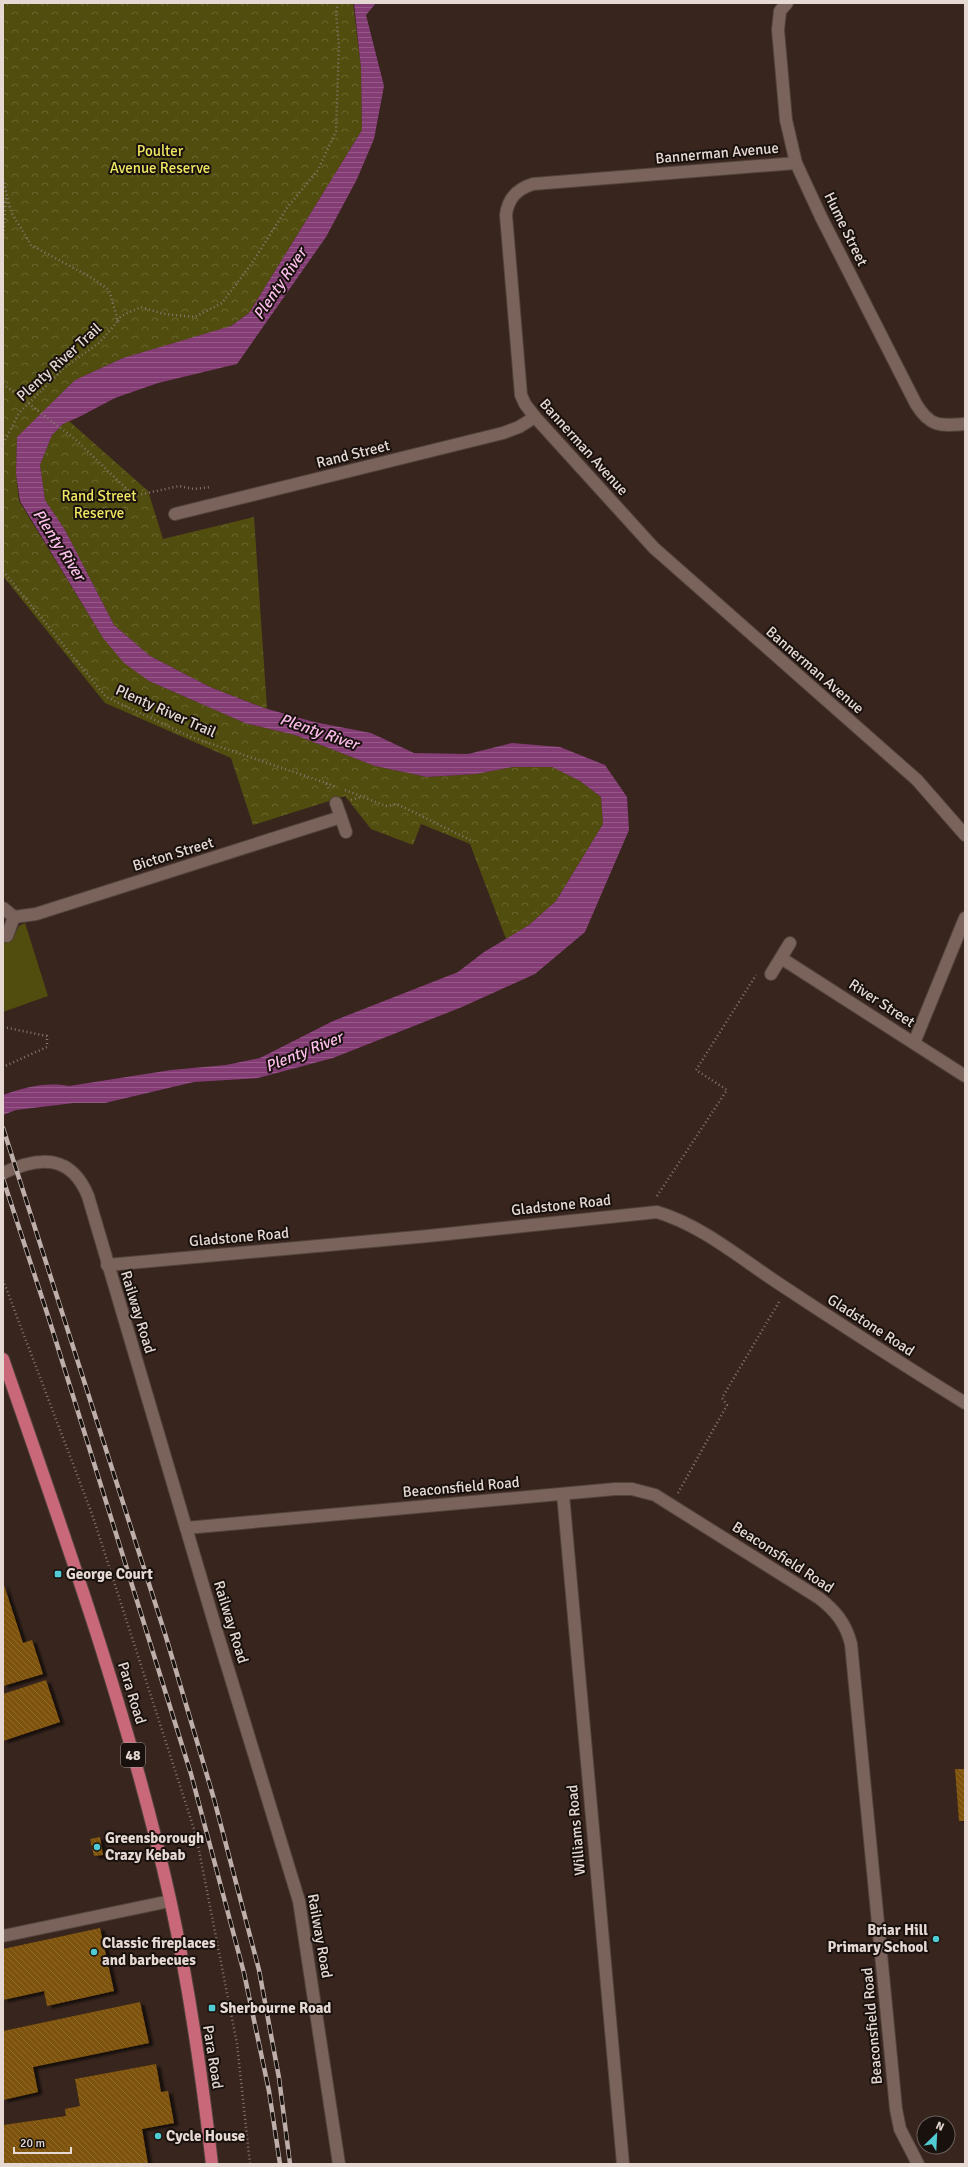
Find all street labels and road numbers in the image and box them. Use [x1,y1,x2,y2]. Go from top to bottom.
street label: Bannerman Avenue [654,139,780,167]
street label: Hume Street [820,189,872,269]
street label: Plenty River Trail [13,319,105,405]
street label: Bannerman Avenue [536,395,632,499]
street label: Rand Street [314,436,392,472]
street label: Bannerman Avenue [762,623,868,717]
street label: Plenty River Trail [113,681,219,741]
street label: Bicton Street [130,833,216,875]
street label: River Street [846,975,918,1031]
street label: Gladstone Road [510,1191,612,1219]
street label: Gladstone Road [188,1224,290,1250]
street label: Railway Road [117,1269,159,1356]
street label: Gladstone Road [824,1290,918,1360]
street label: Beaconsfield Road [402,1473,520,1501]
street label: Beaconsfield Road [729,1517,837,1597]
street label: Railway Road [210,1579,252,1666]
street label: Para Road [114,1660,150,1726]
road number: 48 [121,1743,145,1767]
street label: Williams Road [563,1784,589,1876]
street label: Railway Road [304,1892,336,1980]
street label: Beaconsfield Road [858,1967,886,2085]
street label: Para Road [199,2024,227,2090]

